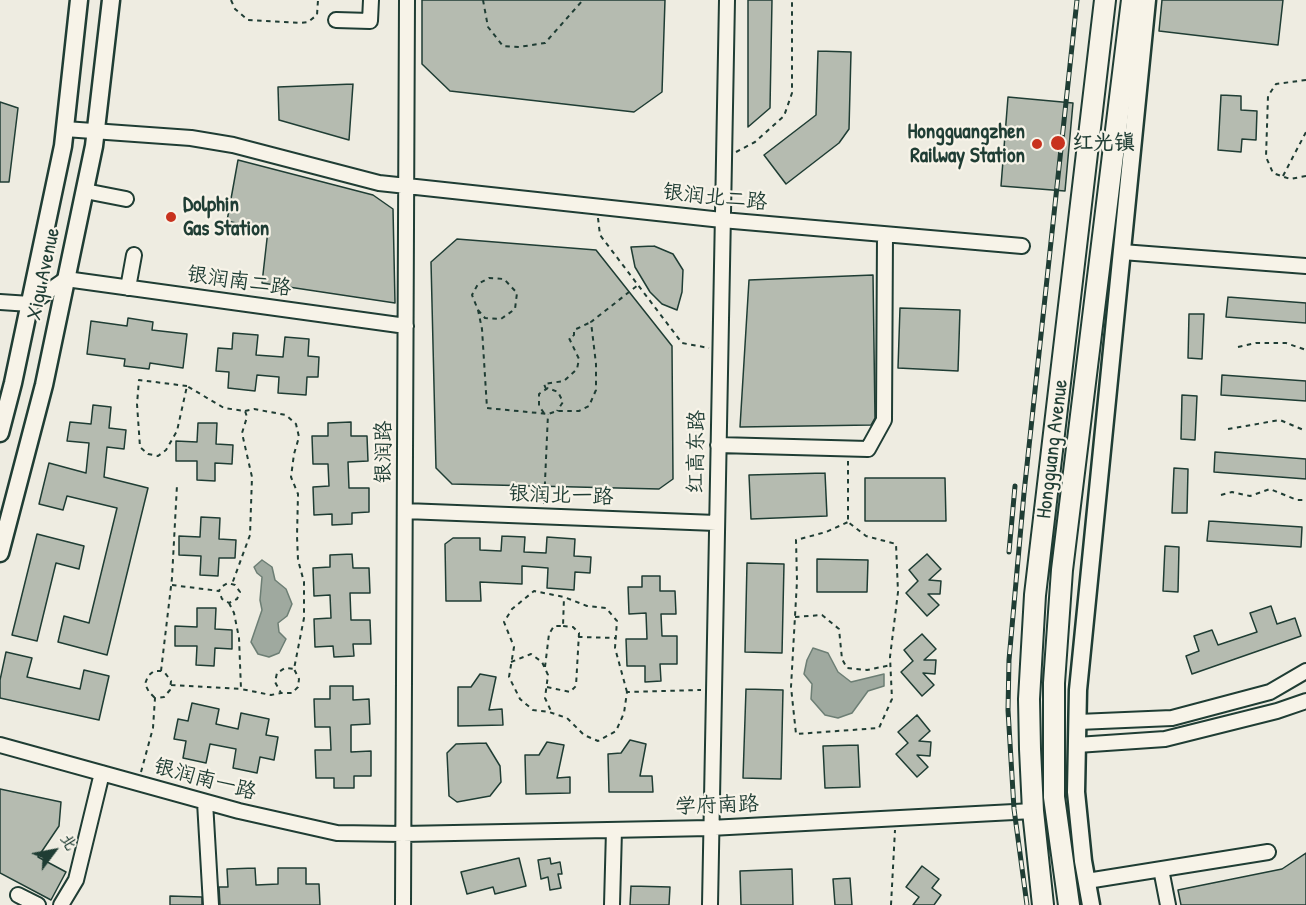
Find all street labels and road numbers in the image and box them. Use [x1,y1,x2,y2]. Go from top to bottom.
street label: 银润北二路 [661,180,769,216]
street label: Xiqu Avenue [22,226,66,322]
street label: 银润南二路 [185,262,293,302]
street label: Hongguang Avenue [1032,378,1074,520]
street label: 红高东路 [684,410,710,494]
street label: 银润路 [371,421,397,483]
street label: 银润北一路 [508,482,614,510]
street label: 银润南一路 [151,754,259,806]
street label: 学府南路 [675,792,759,820]

